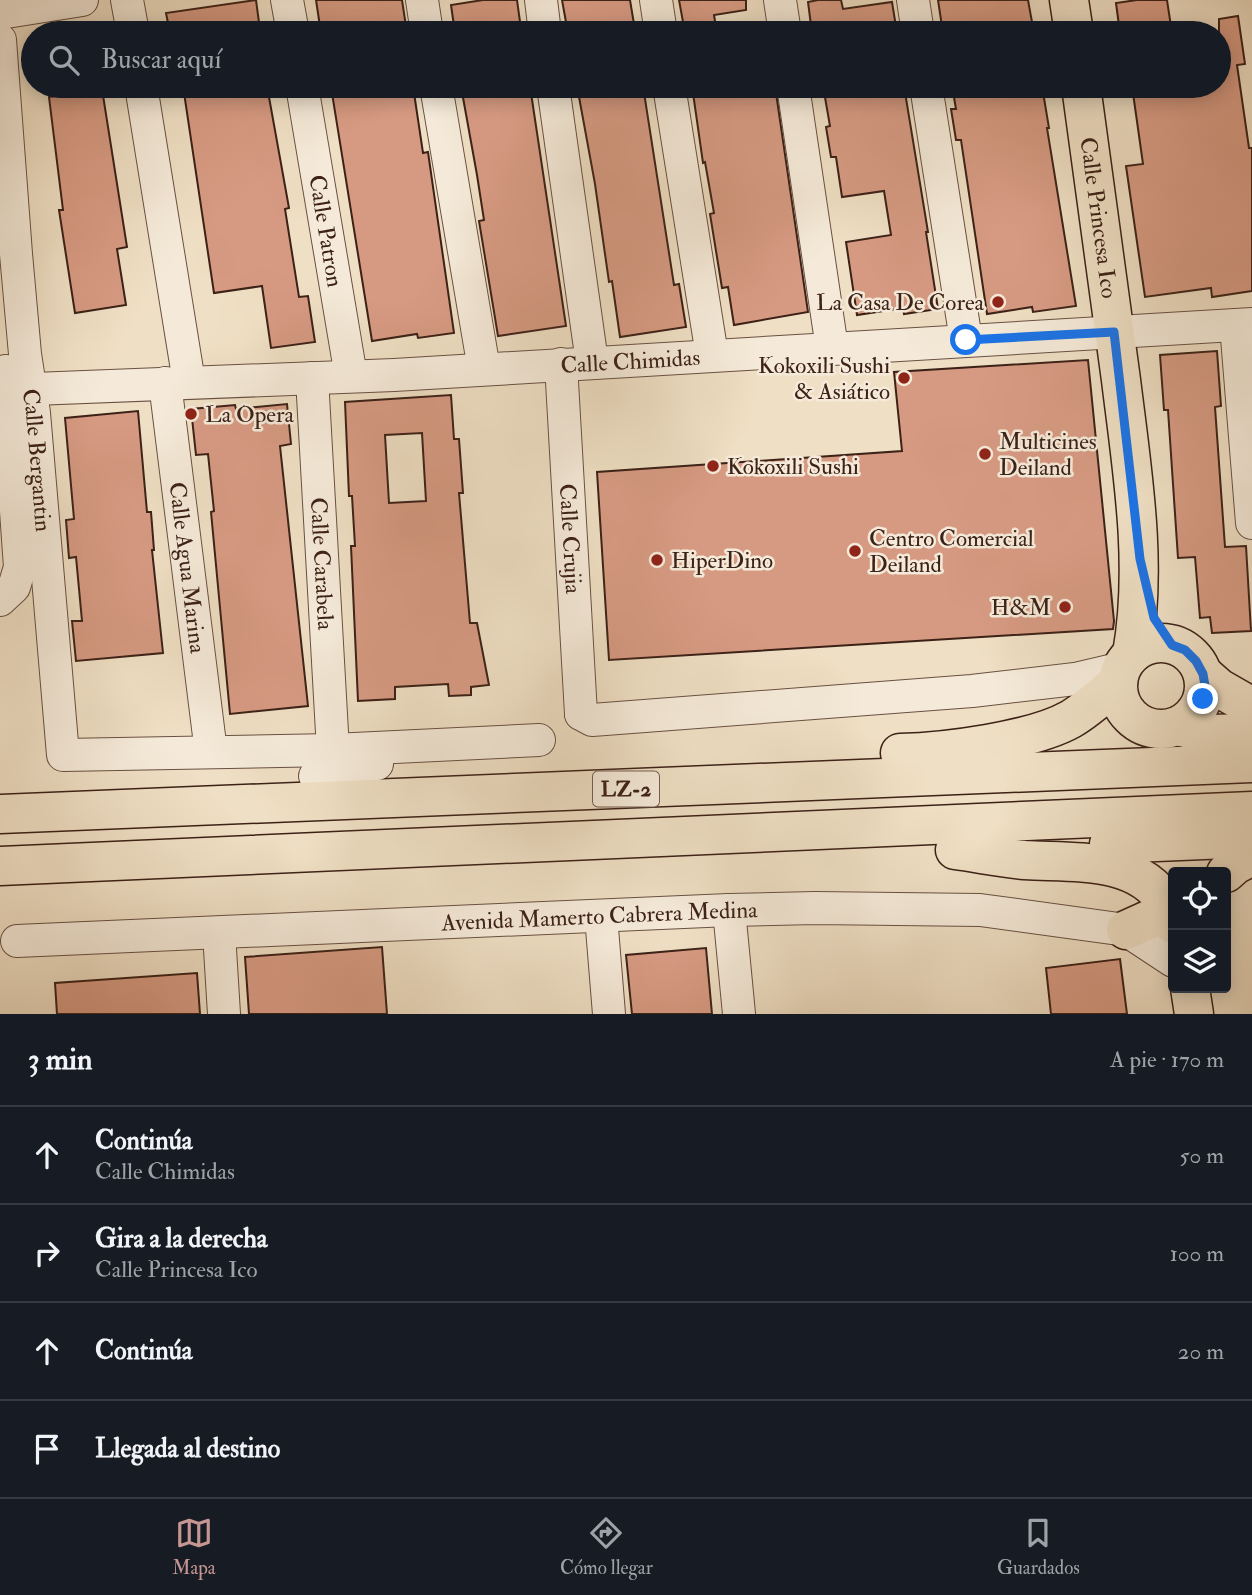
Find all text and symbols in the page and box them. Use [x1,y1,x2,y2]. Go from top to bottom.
search box [21,21,1231,98]
icon: search [45,41,83,79]
text: Buscar aquí [101,44,221,76]
street label: Calle Princesa Ico [1074,135,1125,300]
street label: Calle Patron [303,172,350,290]
place label: La Casa De Corea [816,288,985,317]
marker: La Casa De Corea [990,294,1006,310]
route start [950,324,981,355]
street label: Calle Chimidas [560,342,701,380]
place label: Kokoxili Sushi & Asiático [758,351,890,406]
marker: Kokoxili Sushi & Asiático [896,370,912,386]
street label: Calle Bergantin [16,387,59,533]
place label: La Opera [205,400,294,430]
marker: La Opera [183,406,199,422]
place label: Multicines Deiland [999,427,1097,482]
marker: Multicines Deiland [977,446,993,462]
place label: Kokoxili Sushi [727,452,859,481]
marker: Kokoxili Sushi [705,458,721,474]
street label: Calle Agua Marina [163,480,213,655]
street label: Calle Crujia [553,483,589,595]
street label: Calle Carabela [304,497,341,631]
place label: Centro Comercial Deiland [869,524,1034,579]
marker: Centro Comercial Deiland [847,543,863,559]
place label: HiperDino [671,546,773,576]
marker: HiperDino [649,552,665,568]
place label: H&M [991,593,1051,622]
marker: H&M [1057,599,1073,615]
route end [1187,683,1218,714]
road number: LZ-2 [593,772,659,806]
map controls [1168,867,1231,993]
button: locate [1168,867,1231,930]
street label: Avenida Mamerto Cabrera Medina [440,895,758,937]
button: layers [1168,930,1231,993]
text: 3 min [28,1041,93,1078]
text: A pie · 170 m [1110,1045,1224,1074]
text: Continúa [95,1125,193,1157]
icon: ahead [28,1136,66,1174]
text: 50 m [1180,1141,1224,1170]
text: Calle Chimidas [95,1157,235,1186]
text: Gira a la derecha [95,1223,268,1255]
icon: right [28,1234,66,1272]
text: 100 m [1170,1239,1224,1268]
text: Calle Princesa Ico [95,1255,257,1284]
icon: ahead [28,1332,66,1370]
text: Continúa [95,1335,193,1367]
text: 20 m [1178,1337,1224,1366]
icon: arrive [28,1430,66,1468]
text: Llegada al destino [95,1433,280,1465]
tab: Mapa [172,1514,216,1580]
tab: Cómo llegar [560,1514,653,1580]
tab: Guardados [997,1514,1080,1580]

